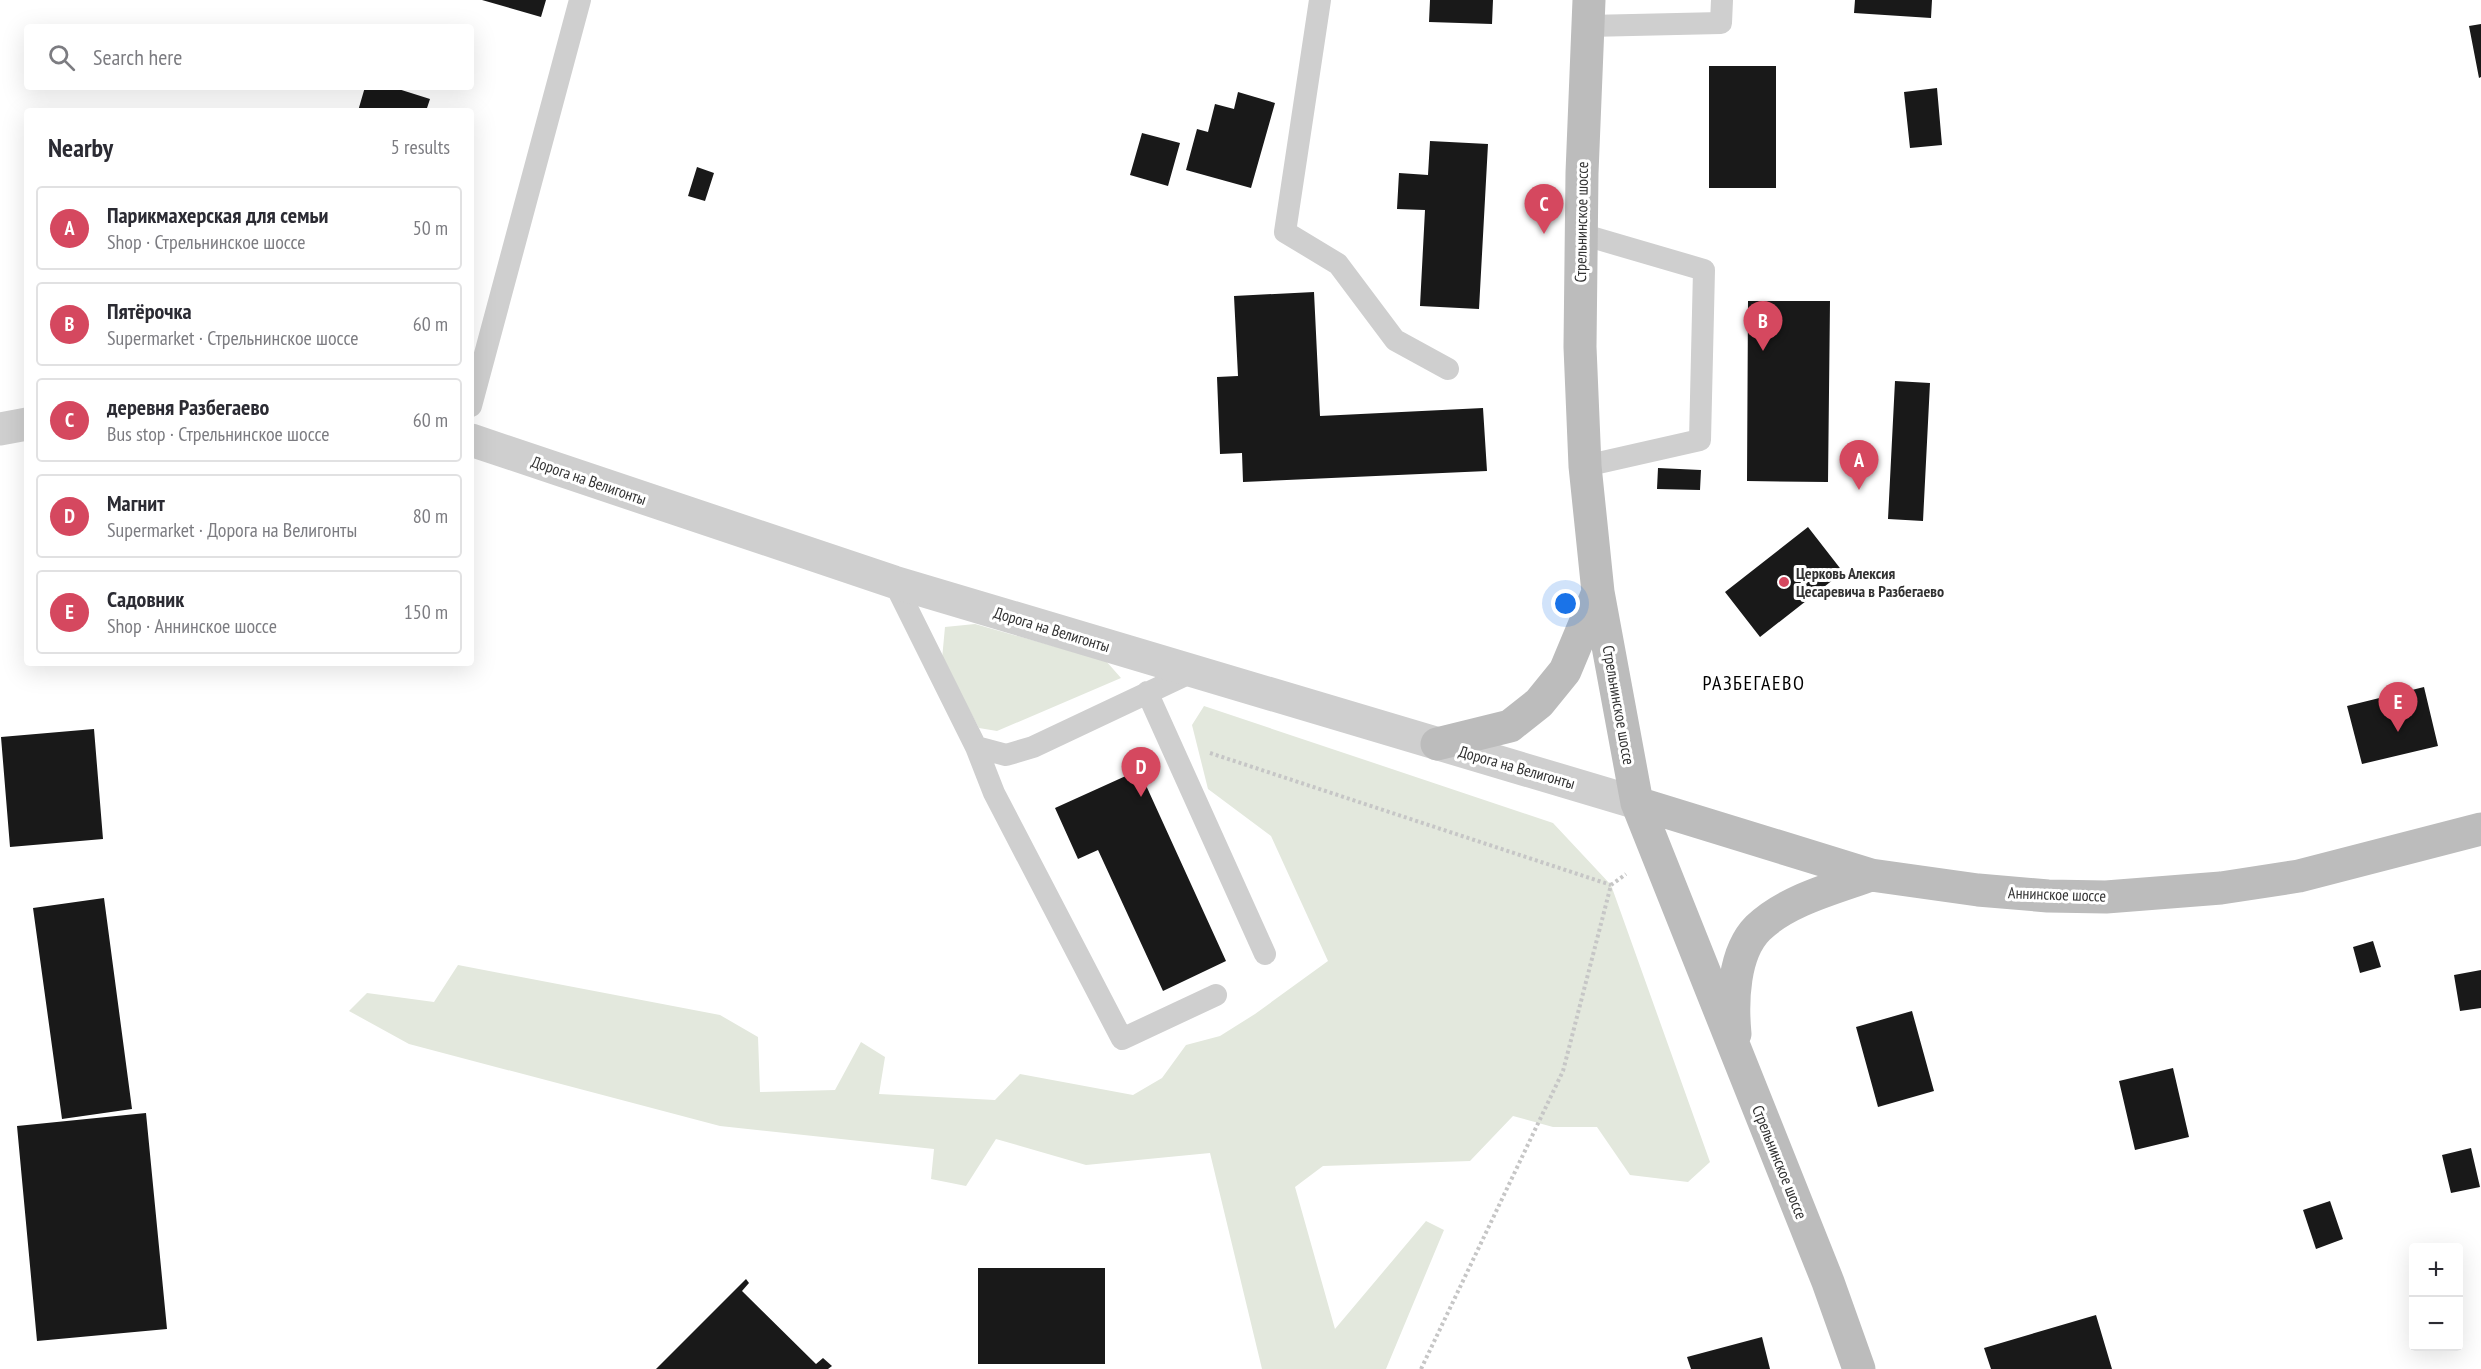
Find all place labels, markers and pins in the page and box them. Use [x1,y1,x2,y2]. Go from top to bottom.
pin: C [1524,184,1564,234]
pin: B [1744,302,1782,351]
pin: A [1840,440,1878,490]
place label: Церковь Алексия Цесаревича в Разбегаево [1796,563,1944,601]
marker: Церковь Алексия Цесаревича в Разбегаево [1777,575,1791,589]
pin: E [2378,682,2418,732]
pin: D [1122,748,1160,797]

